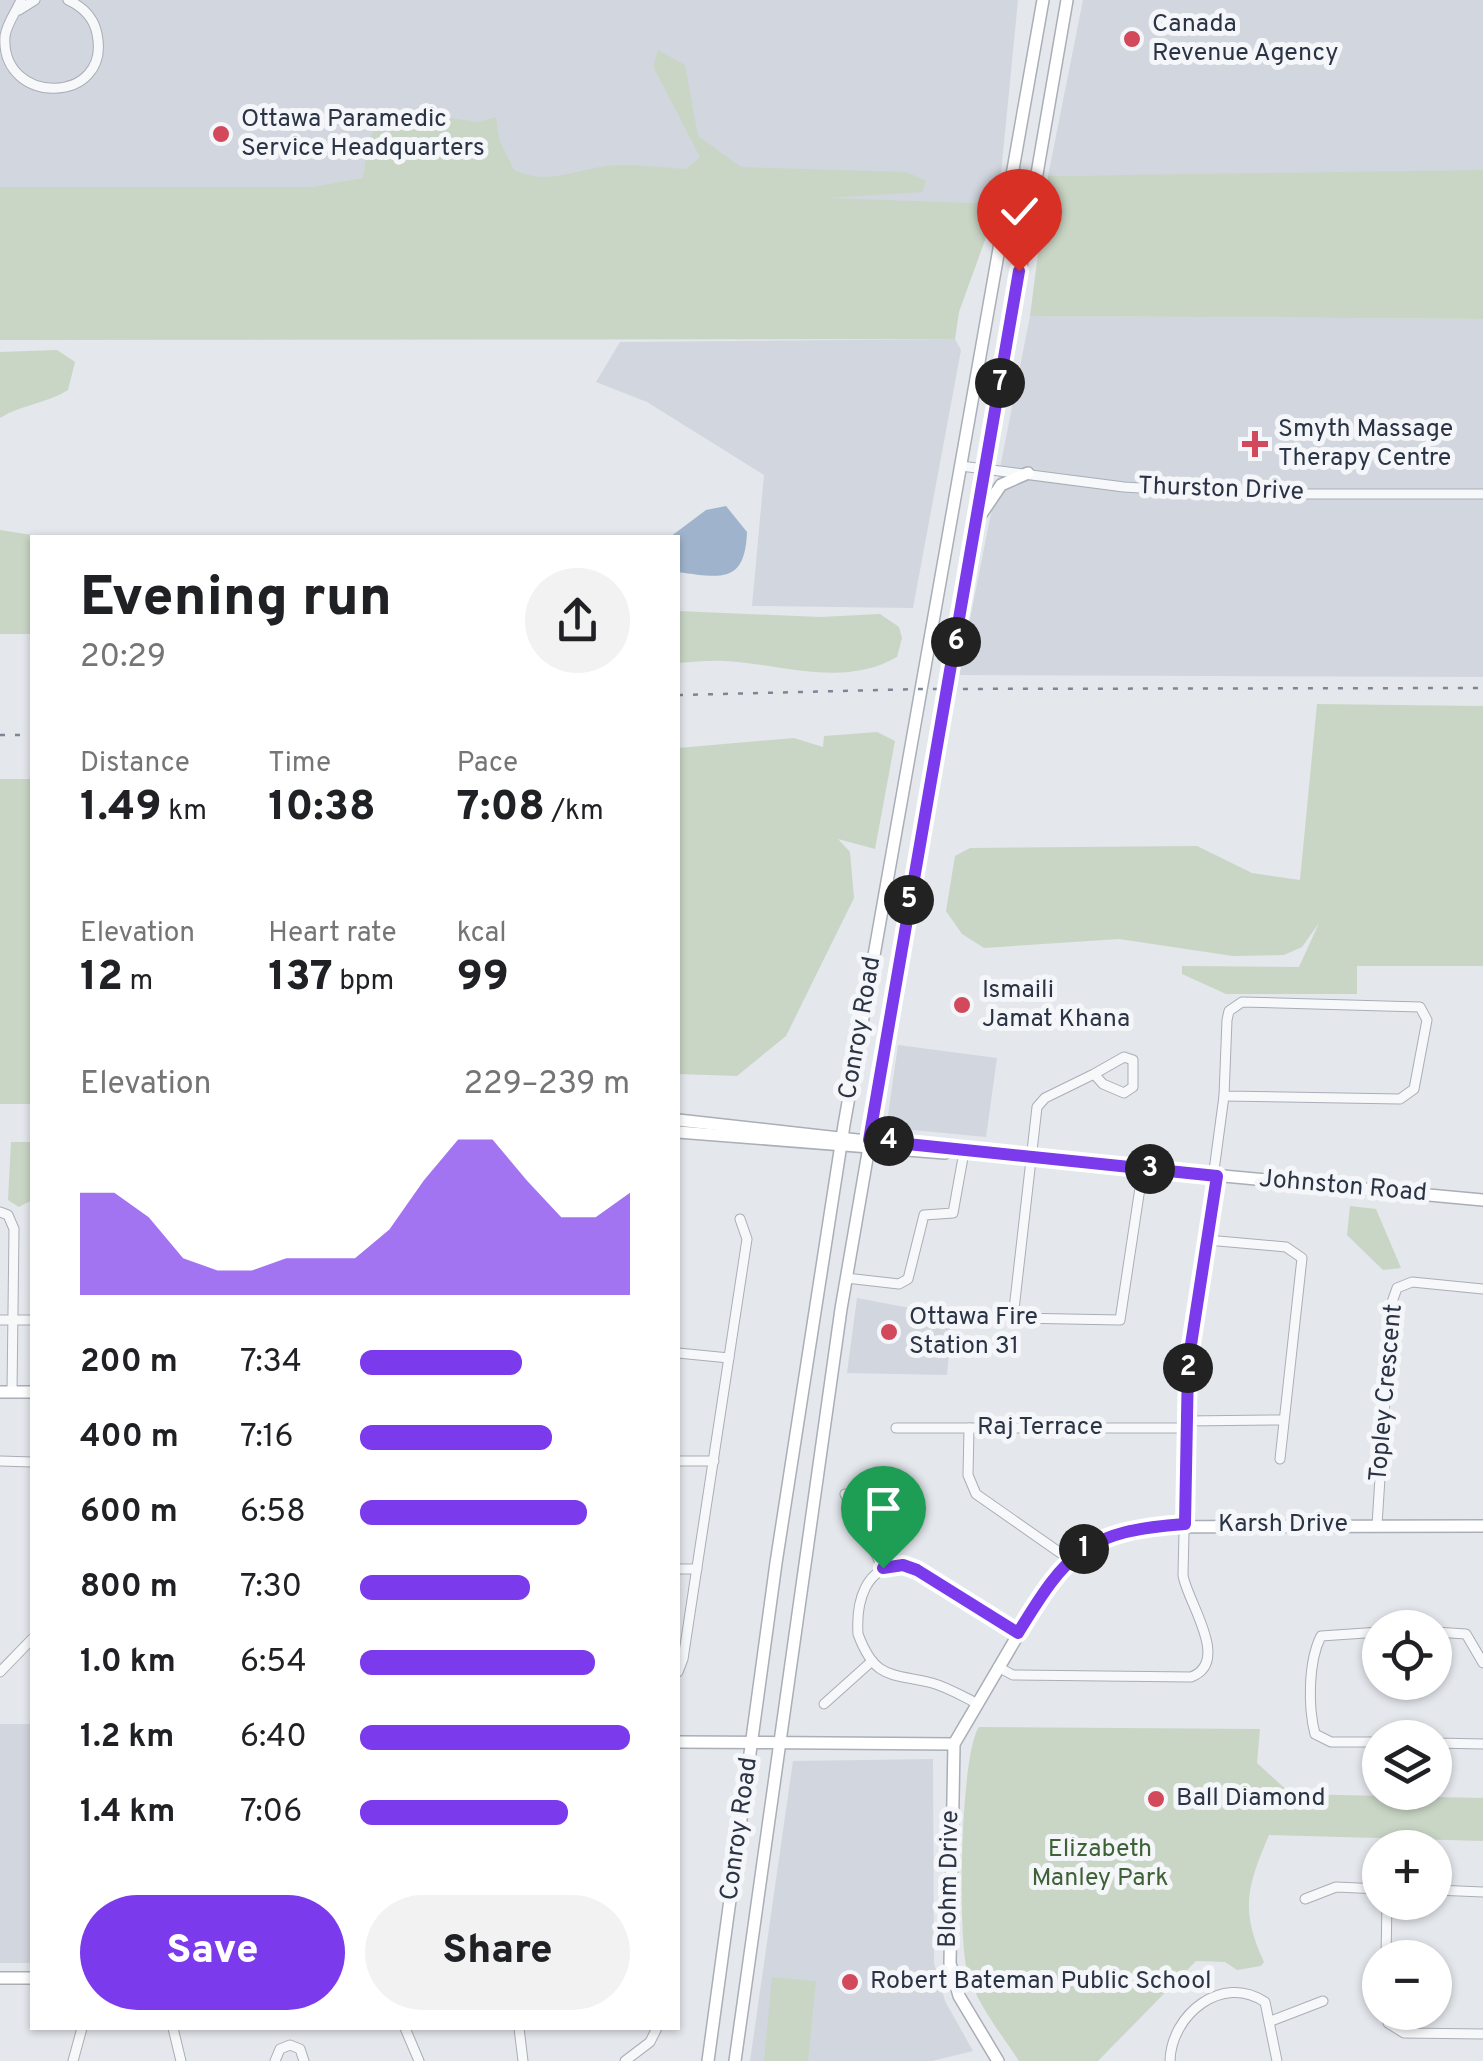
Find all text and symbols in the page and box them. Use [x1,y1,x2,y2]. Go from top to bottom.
place label: Canada Revenue Agency [1152,9,1338,70]
marker: Canada Revenue Agency [1121,28,1143,50]
place label: Ottawa Paramedic Service Headquarters [241,104,485,165]
marker: Ottawa Paramedic Service Headquarters [210,123,232,145]
pin [977,169,1062,272]
icon: check [992,184,1047,239]
pin: 7 [975,358,1025,408]
text: 7 [992,365,1008,401]
place label: Smyth Massage Therapy Centre [1278,414,1453,475]
marker: Smyth Massage Therapy Centre [1242,431,1268,457]
street label: Thurston Drive [1137,471,1305,509]
text: Evening run [80,565,392,635]
button: share [525,568,630,673]
pin: 6 [931,617,981,667]
text: 6 [947,624,965,660]
text: 20:29 [80,638,166,678]
text: Distance [80,746,190,782]
text: Time [268,746,331,782]
text: Pace [457,746,518,782]
text: 1.49 [80,782,162,835]
text: 10:38 [268,782,376,835]
text: 7:08 [457,782,545,835]
text: km [162,794,207,830]
text: /km [545,794,604,830]
pin: 5 [884,875,934,925]
text: 5 [900,882,918,918]
text: Elevation [80,916,195,952]
text: Heart rate [268,916,396,952]
text: kcal [457,916,506,952]
text: 12 [80,952,123,1005]
text: 137 [268,952,333,1005]
text: 99 [457,952,509,1005]
street label: Conroy Road [833,954,889,1102]
text: m [123,964,153,1000]
text: bpm [333,964,394,1000]
place label: Ismaili Jamat Khana [982,975,1130,1036]
marker: Ismaili Jamat Khana [951,994,973,1016]
text: Elevation [80,1065,212,1105]
text: 229–239 m [463,1065,630,1105]
pin: 4 [864,1116,914,1166]
text: 4 [880,1123,898,1159]
pin: 3 [1125,1144,1175,1194]
text: 3 [1142,1151,1158,1187]
street label: Johnston Road [1258,1164,1428,1210]
place label: Ottawa Fire Station 31 [909,1302,1038,1363]
street label: Topley Crescent [1363,1303,1411,1483]
marker: Ottawa Fire Station 31 [878,1321,900,1343]
text: 200 m [80,1343,178,1383]
text: 7:34 [240,1343,302,1383]
pin: 2 [1163,1343,1213,1393]
text: 2 [1179,1350,1197,1386]
street label: Raj Terrace [977,1412,1103,1444]
text: 400 m [80,1418,179,1458]
text: 7:16 [240,1418,294,1458]
pin [841,1466,926,1569]
icon: arrive [856,1481,911,1536]
text: 600 m [80,1493,178,1533]
text: 6:58 [240,1493,306,1533]
street label: Karsh Drive [1218,1509,1348,1541]
pin: 1 [1059,1524,1109,1574]
text: 1 [1078,1531,1090,1567]
text: 800 m [80,1568,178,1608]
text: 7:30 [240,1568,302,1608]
map controls [1362,1610,1452,2030]
button: locate [1362,1610,1452,1700]
text: 1.0 km [80,1643,176,1683]
text: 6:54 [240,1643,307,1683]
text: 1.2 km [80,1718,174,1758]
text: 6:40 [240,1718,307,1758]
button: layers [1362,1720,1452,1810]
street label: Conroy Road [714,1755,766,1903]
place label: Ball Diamond [1176,1783,1326,1815]
marker: Ball Diamond [1145,1788,1167,1810]
text: 1.4 km [80,1793,175,1833]
text: 7:06 [240,1793,302,1833]
street label: Blohm Drive [933,1810,967,1948]
button: + [1362,1830,1452,1920]
park label: Elizabeth Manley Park [1031,1834,1169,1895]
button: Save [80,1895,345,2010]
button: Share [365,1895,630,2010]
button: − [1362,1940,1452,2030]
place label: Robert Bateman Public School [870,1966,1212,1998]
marker: Robert Bateman Public School [839,1971,861,1993]

